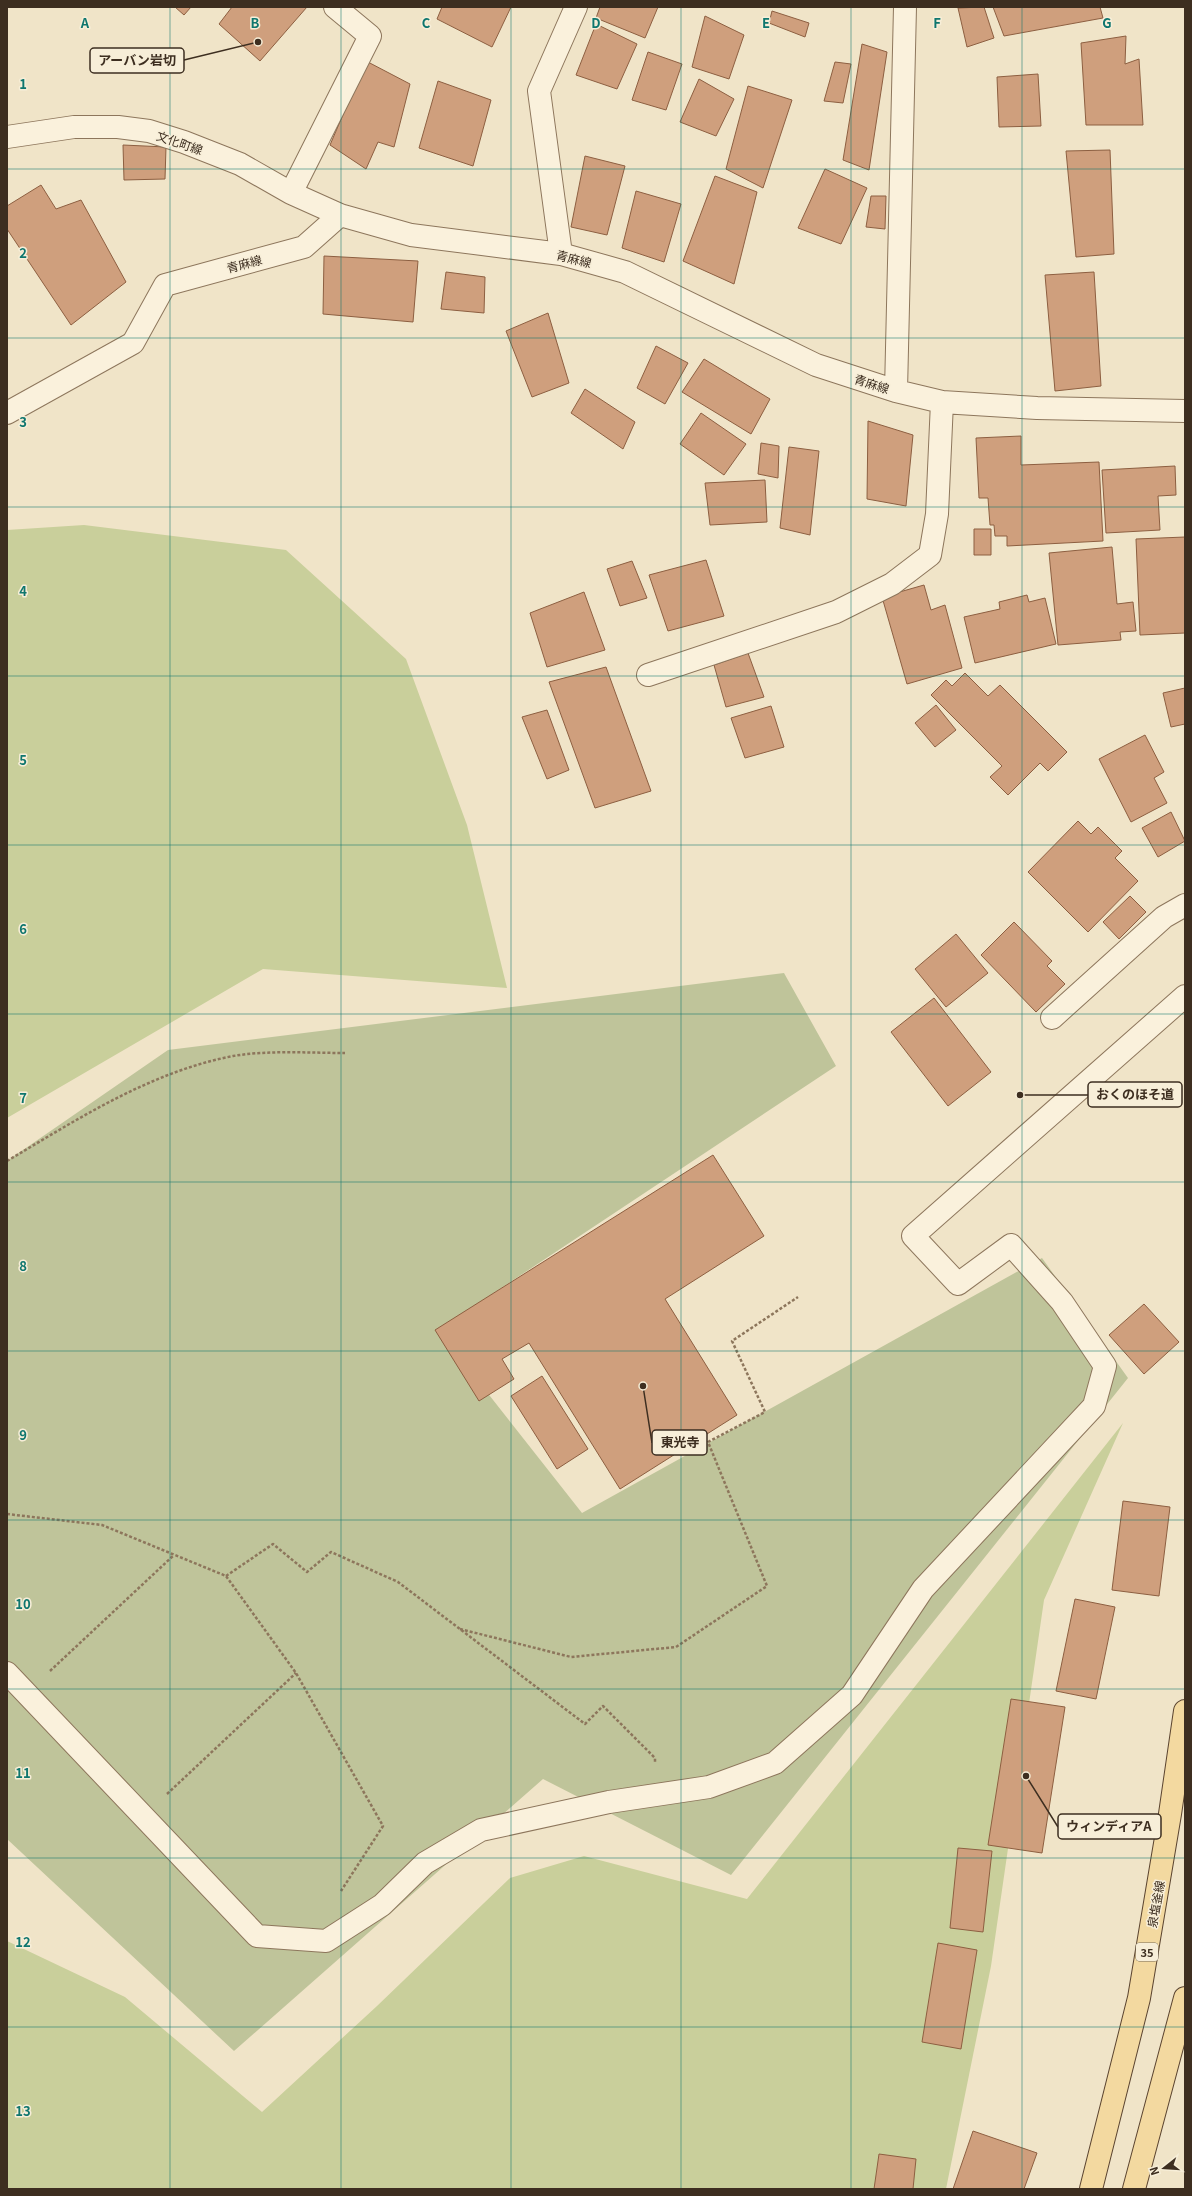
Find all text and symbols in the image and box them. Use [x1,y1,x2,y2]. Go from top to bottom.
text: A [80,13,90,32]
text: B [251,13,260,32]
text: C [422,13,431,32]
text: D [591,13,601,32]
text: E [762,13,770,32]
text: F [933,13,941,32]
text: G [1102,13,1112,32]
callout: アーバン岩切 [90,48,184,73]
text: アーバン岩切 [98,50,176,69]
text: 1 [19,74,27,93]
street label: 文化町線 [155,126,205,158]
text: 2 [19,243,27,262]
street label: 青麻線 [554,245,594,271]
street label: 青麻線 [224,250,264,276]
street label: 青麻線 [852,369,892,397]
text: 3 [19,412,27,431]
text: 4 [19,581,27,600]
text: 5 [19,750,27,769]
text: 6 [19,919,27,938]
callout: おくのほそ道 [1088,1082,1182,1107]
text: おくのほそ道 [1096,1084,1174,1103]
text: 7 [19,1088,27,1107]
text: 8 [19,1256,27,1275]
text: 9 [19,1425,27,1444]
callout: 東光寺 [652,1430,707,1455]
text: 東光寺 [660,1432,700,1451]
text: 10 [15,1594,31,1613]
text: 11 [15,1763,31,1782]
callout: ウィンディアA [1058,1814,1161,1839]
text: ウィンディアA [1066,1816,1152,1835]
street label: 泉塩釜線 [1142,1879,1168,1929]
text: 12 [15,1932,31,1951]
road number: 35 [1136,1943,1158,1961]
text: 13 [15,2101,31,2120]
north arrow [1144,2148,1184,2188]
text: N [1145,2165,1162,2177]

